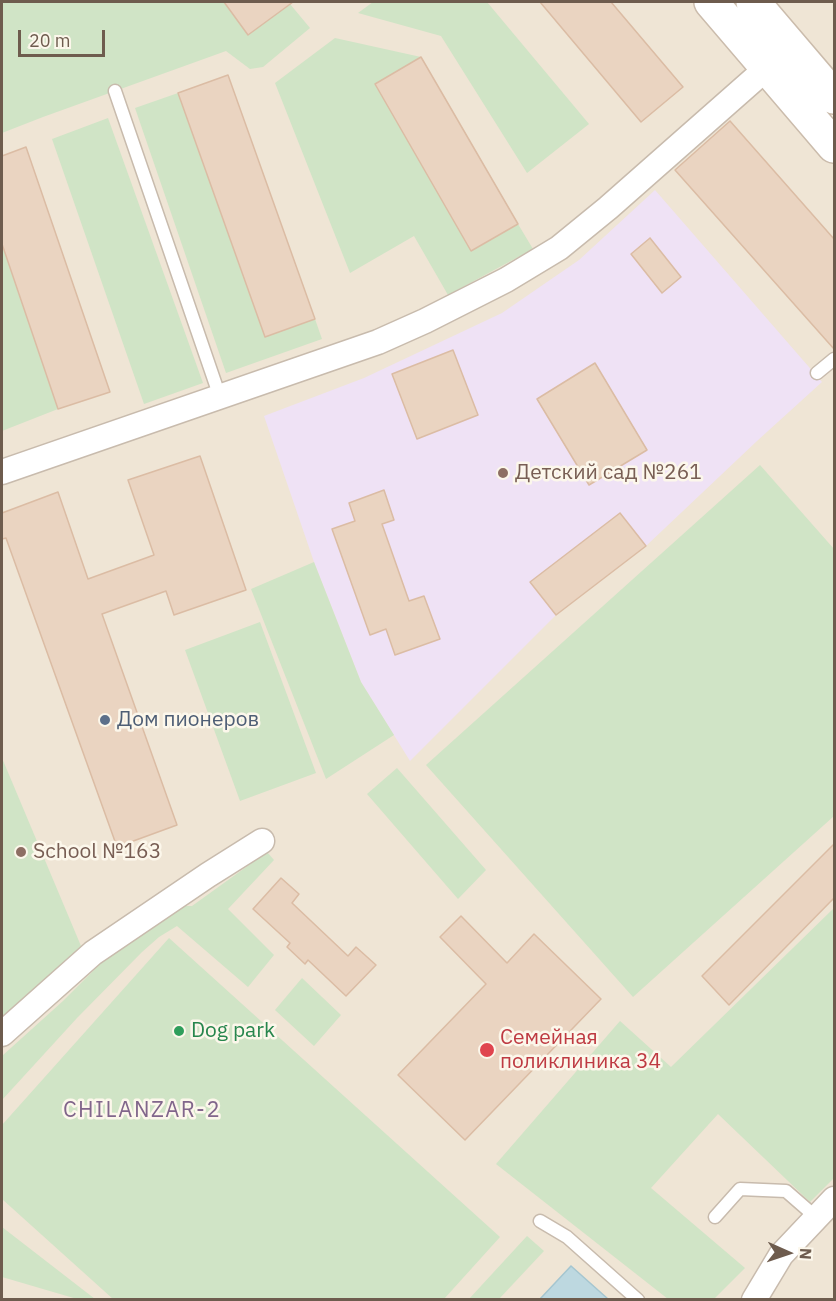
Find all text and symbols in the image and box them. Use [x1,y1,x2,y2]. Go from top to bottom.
scale bar [21,18,108,56]
text: 20 m [29,29,71,52]
place label: Детский сад №261 [515,460,702,486]
marker: Детский сад №261 [496,466,510,480]
place label: Дом пионеров [117,707,259,733]
marker: Дом пионеров [98,713,112,727]
place label: School №163 [33,839,161,865]
marker: School №163 [14,845,28,859]
place label: Dog park [191,1018,275,1044]
marker: Dog park [172,1024,186,1038]
place label: Семейная поликлиника 34 [500,1025,661,1075]
marker: Семейная поликлиника 34 [478,1041,496,1059]
district label: CHILANZAR-2 [63,1098,221,1124]
north arrow [758,1223,818,1283]
text: N [796,1248,816,1260]

